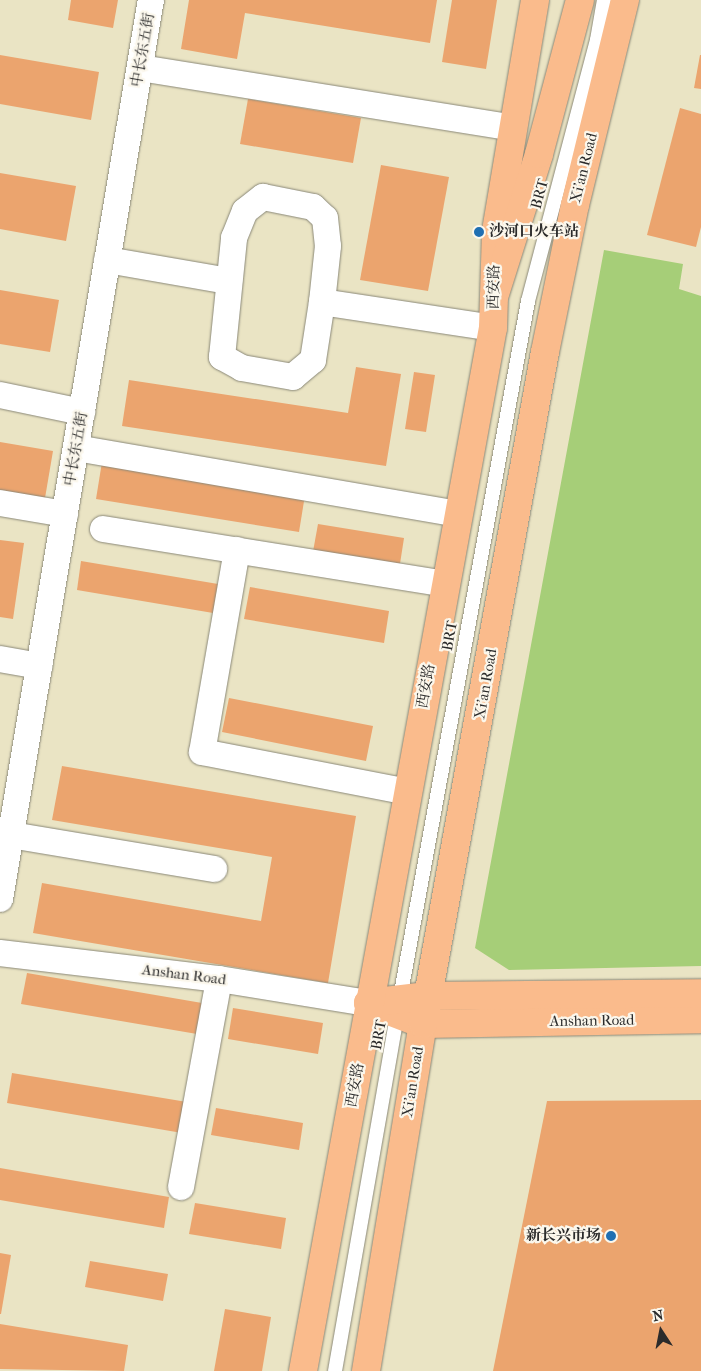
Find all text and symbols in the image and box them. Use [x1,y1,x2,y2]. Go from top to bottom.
street label: 中长东五街 [128,12,158,88]
street label: Xi'an Road [567,131,601,205]
street label: BRT [527,177,553,211]
place label: 沙河口火车站 [489,223,579,241]
marker: 沙河口火车站 [473,226,485,238]
street label: 西安路 [485,264,503,310]
street label: 中长东五街 [61,411,91,487]
street label: BRT [439,620,461,652]
street label: Xi'an Road [471,647,501,721]
street label: 西安路 [413,662,439,710]
street label: Anshan Road [141,961,227,989]
street label: Anshan Road [550,1011,634,1031]
street label: BRT [368,1019,390,1051]
street label: Xi'an Road [399,1045,427,1119]
street label: 西安路 [342,1061,368,1109]
place label: 新长兴市场 [526,1227,601,1245]
marker: 新长兴市场 [605,1230,617,1242]
north arrow [636,1306,686,1356]
text: N [651,1306,665,1325]

